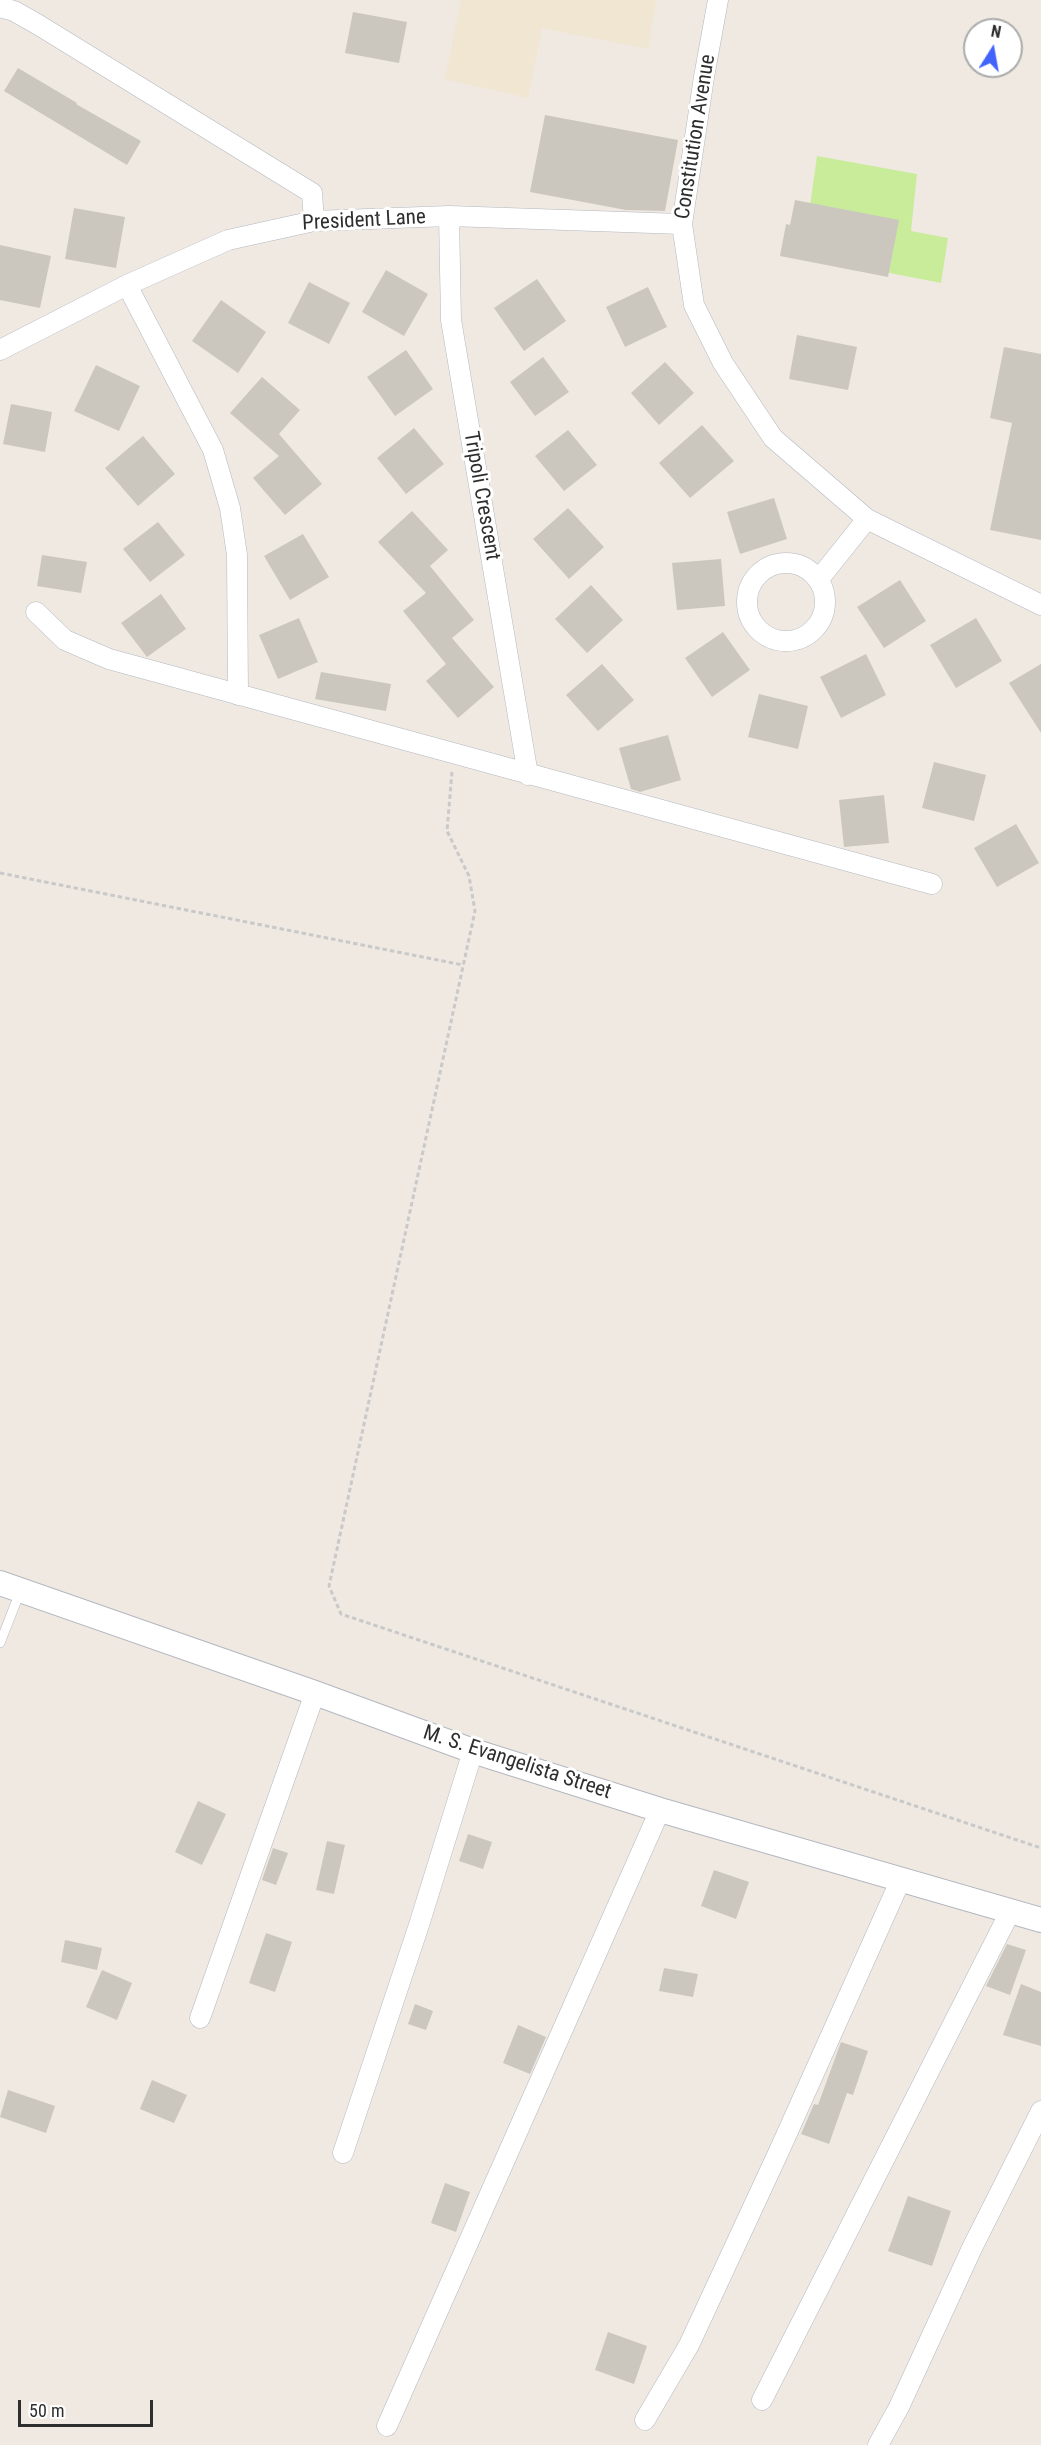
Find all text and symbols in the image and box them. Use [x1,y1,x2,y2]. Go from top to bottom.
north arrow [963,18,1023,78]
text: N [990,22,1003,42]
street label: Constitution Avenue [671,53,721,221]
street label: President Lane [302,205,426,237]
street label: Tripoli Crescent [457,430,505,562]
street label: M. S. Evangelista Street [420,1721,614,1805]
scale bar [21,2388,156,2426]
text: 50 m [29,2400,64,2421]

